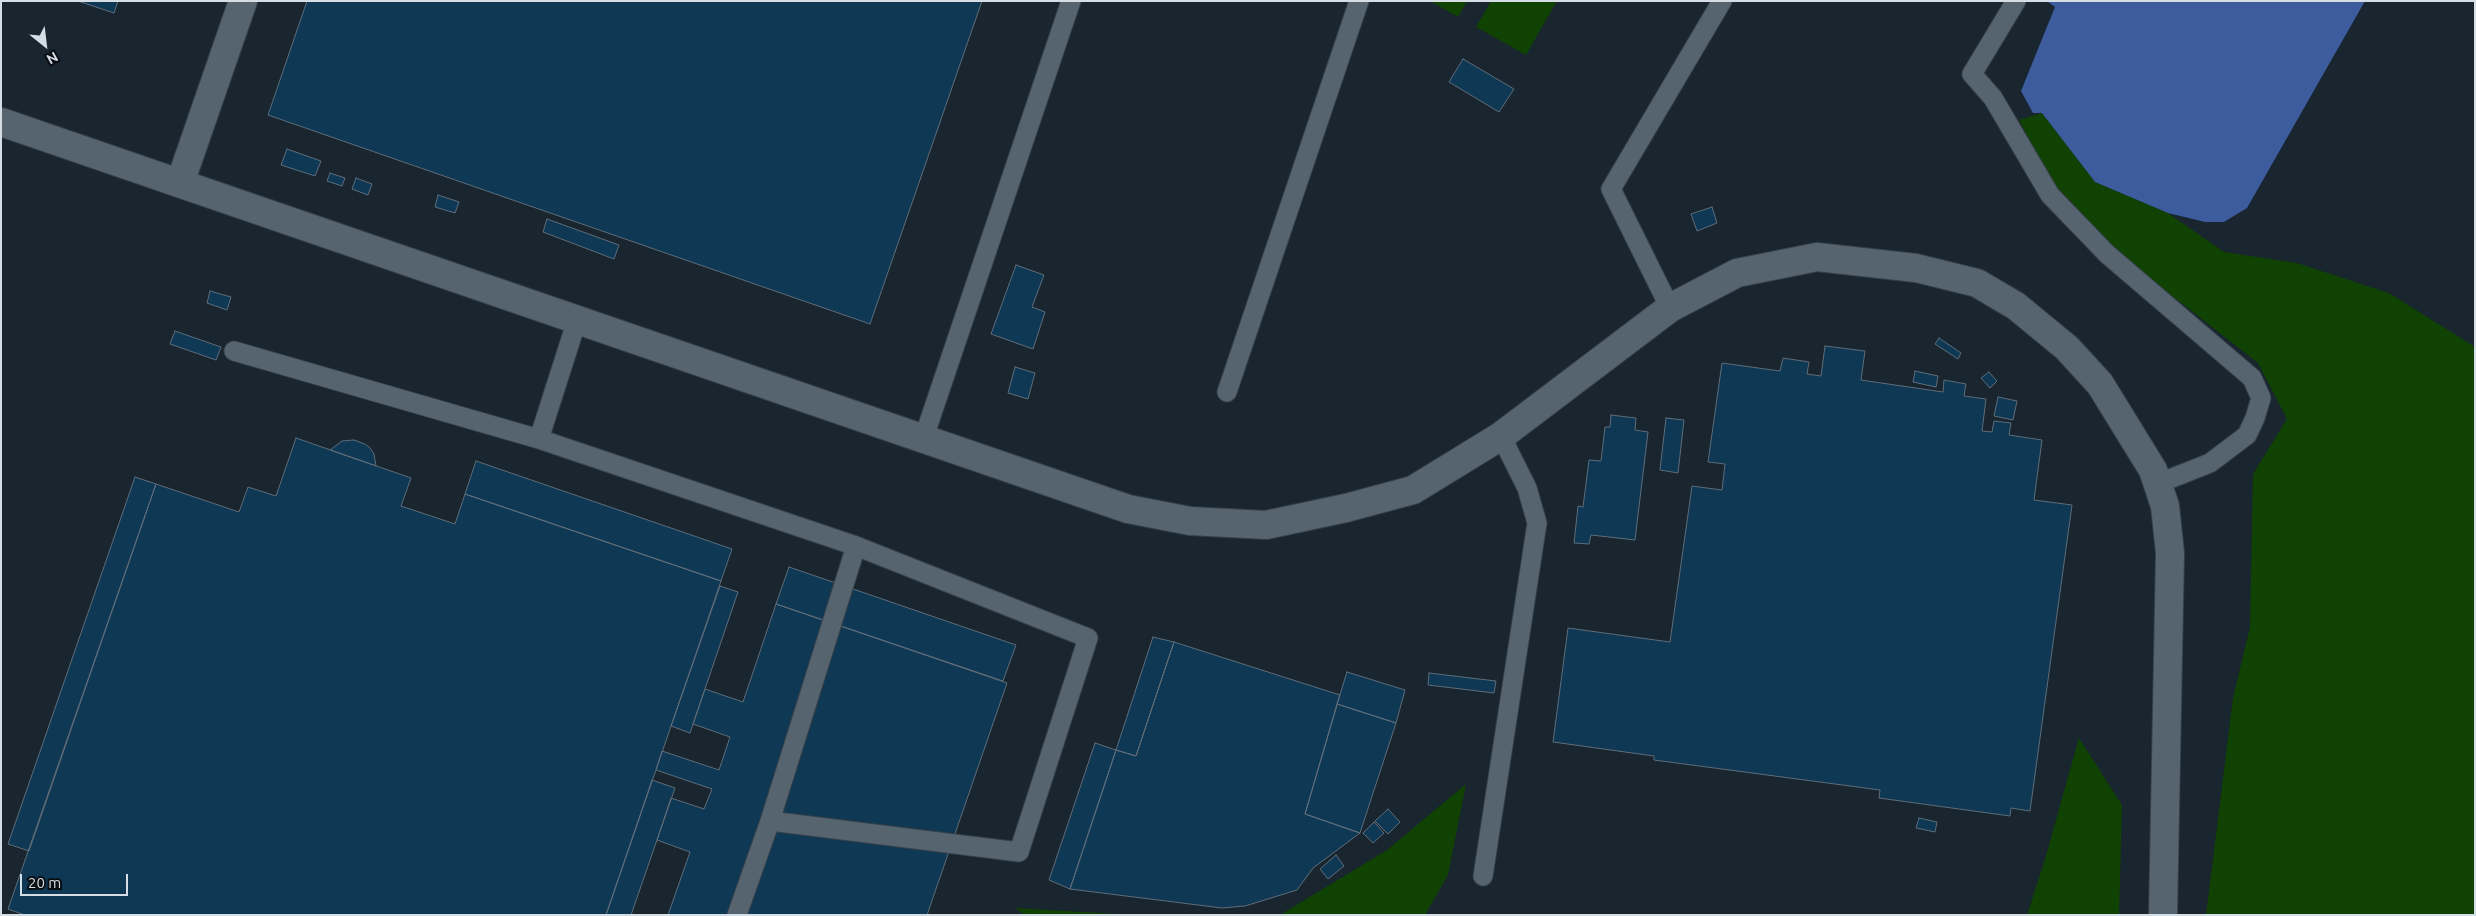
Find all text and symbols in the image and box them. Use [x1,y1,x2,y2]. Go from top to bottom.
north arrow [20,20,70,70]
text: N [44,49,61,68]
scale bar [22,864,130,896]
text: 20 m [28,874,61,891]

